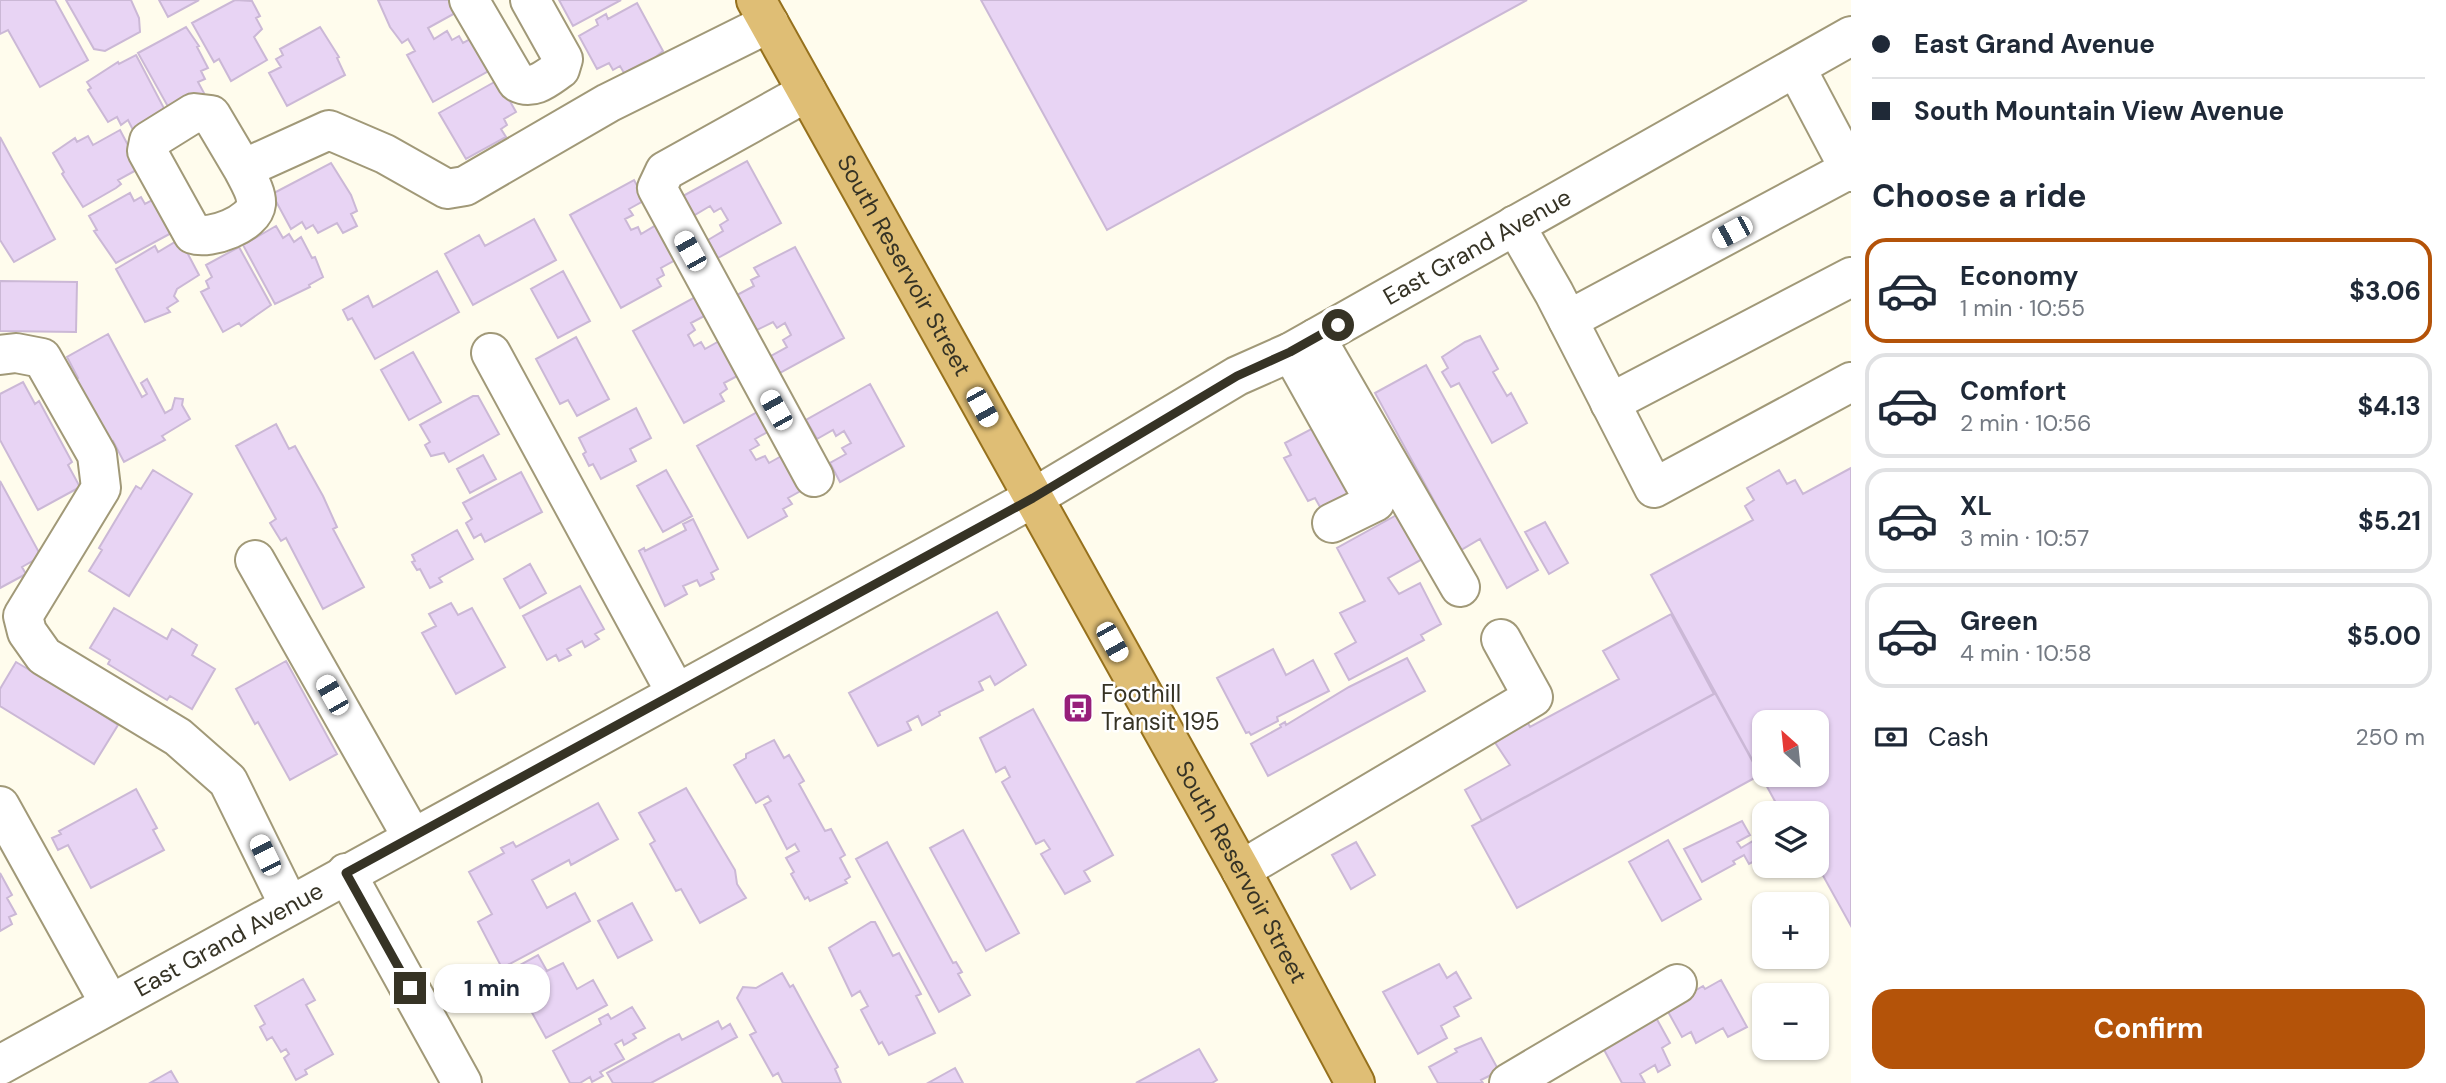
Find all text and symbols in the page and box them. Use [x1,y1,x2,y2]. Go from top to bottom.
text: East Grand Avenue [1914,27,2155,61]
text: South Mountain View Avenue [1914,94,2284,128]
street label: South Reservoir Street [830,149,979,381]
text: Choose a ride [1872,175,2087,217]
street label: East Grand Avenue [1377,181,1576,312]
car [1709,213,1756,251]
car [671,228,710,274]
icon: car [1876,259,1939,322]
text: Economy [1960,259,2078,293]
text: $3.06 [2349,274,2421,308]
text: 1 min · 10:55 [1960,293,2085,323]
route start [1322,309,1354,341]
icon: car [1876,374,1939,437]
text: Comfort [1960,374,2066,408]
car [963,384,1002,430]
car [757,387,796,433]
text: $4.13 [2358,389,2421,423]
text: 2 min · 10:56 [1960,408,2091,438]
icon: car [1876,489,1939,552]
text: XL [1960,489,1992,523]
text: $5.21 [2358,504,2421,538]
text: 3 min · 10:57 [1960,523,2089,553]
icon: car [1876,604,1939,667]
text: Green [1960,604,2038,638]
car [1093,619,1132,665]
text: $5.00 [2347,619,2421,653]
text: 4 min · 10:58 [1960,638,2092,668]
car [313,672,352,718]
place label: Foothill Transit 195 [1101,678,1220,737]
bus stop icon: Foothill Transit 195 [1061,691,1095,725]
north arrow [1752,710,1829,788]
map controls [1752,710,1829,1060]
icon: cash [1872,718,1910,756]
text: Cash [1928,720,1989,754]
text: 250 m [2355,722,2425,752]
street label: South Reservoir Street [1168,755,1315,988]
button: layers [1752,801,1829,878]
car [247,832,284,878]
street label: East Grand Avenue [129,875,328,1003]
button: + [1752,892,1829,969]
callout: 1 min [434,964,550,1012]
route end [394,972,426,1004]
text: 1 min [464,973,520,1003]
button: − [1752,983,1829,1060]
button: Confirm [1872,989,2425,1069]

